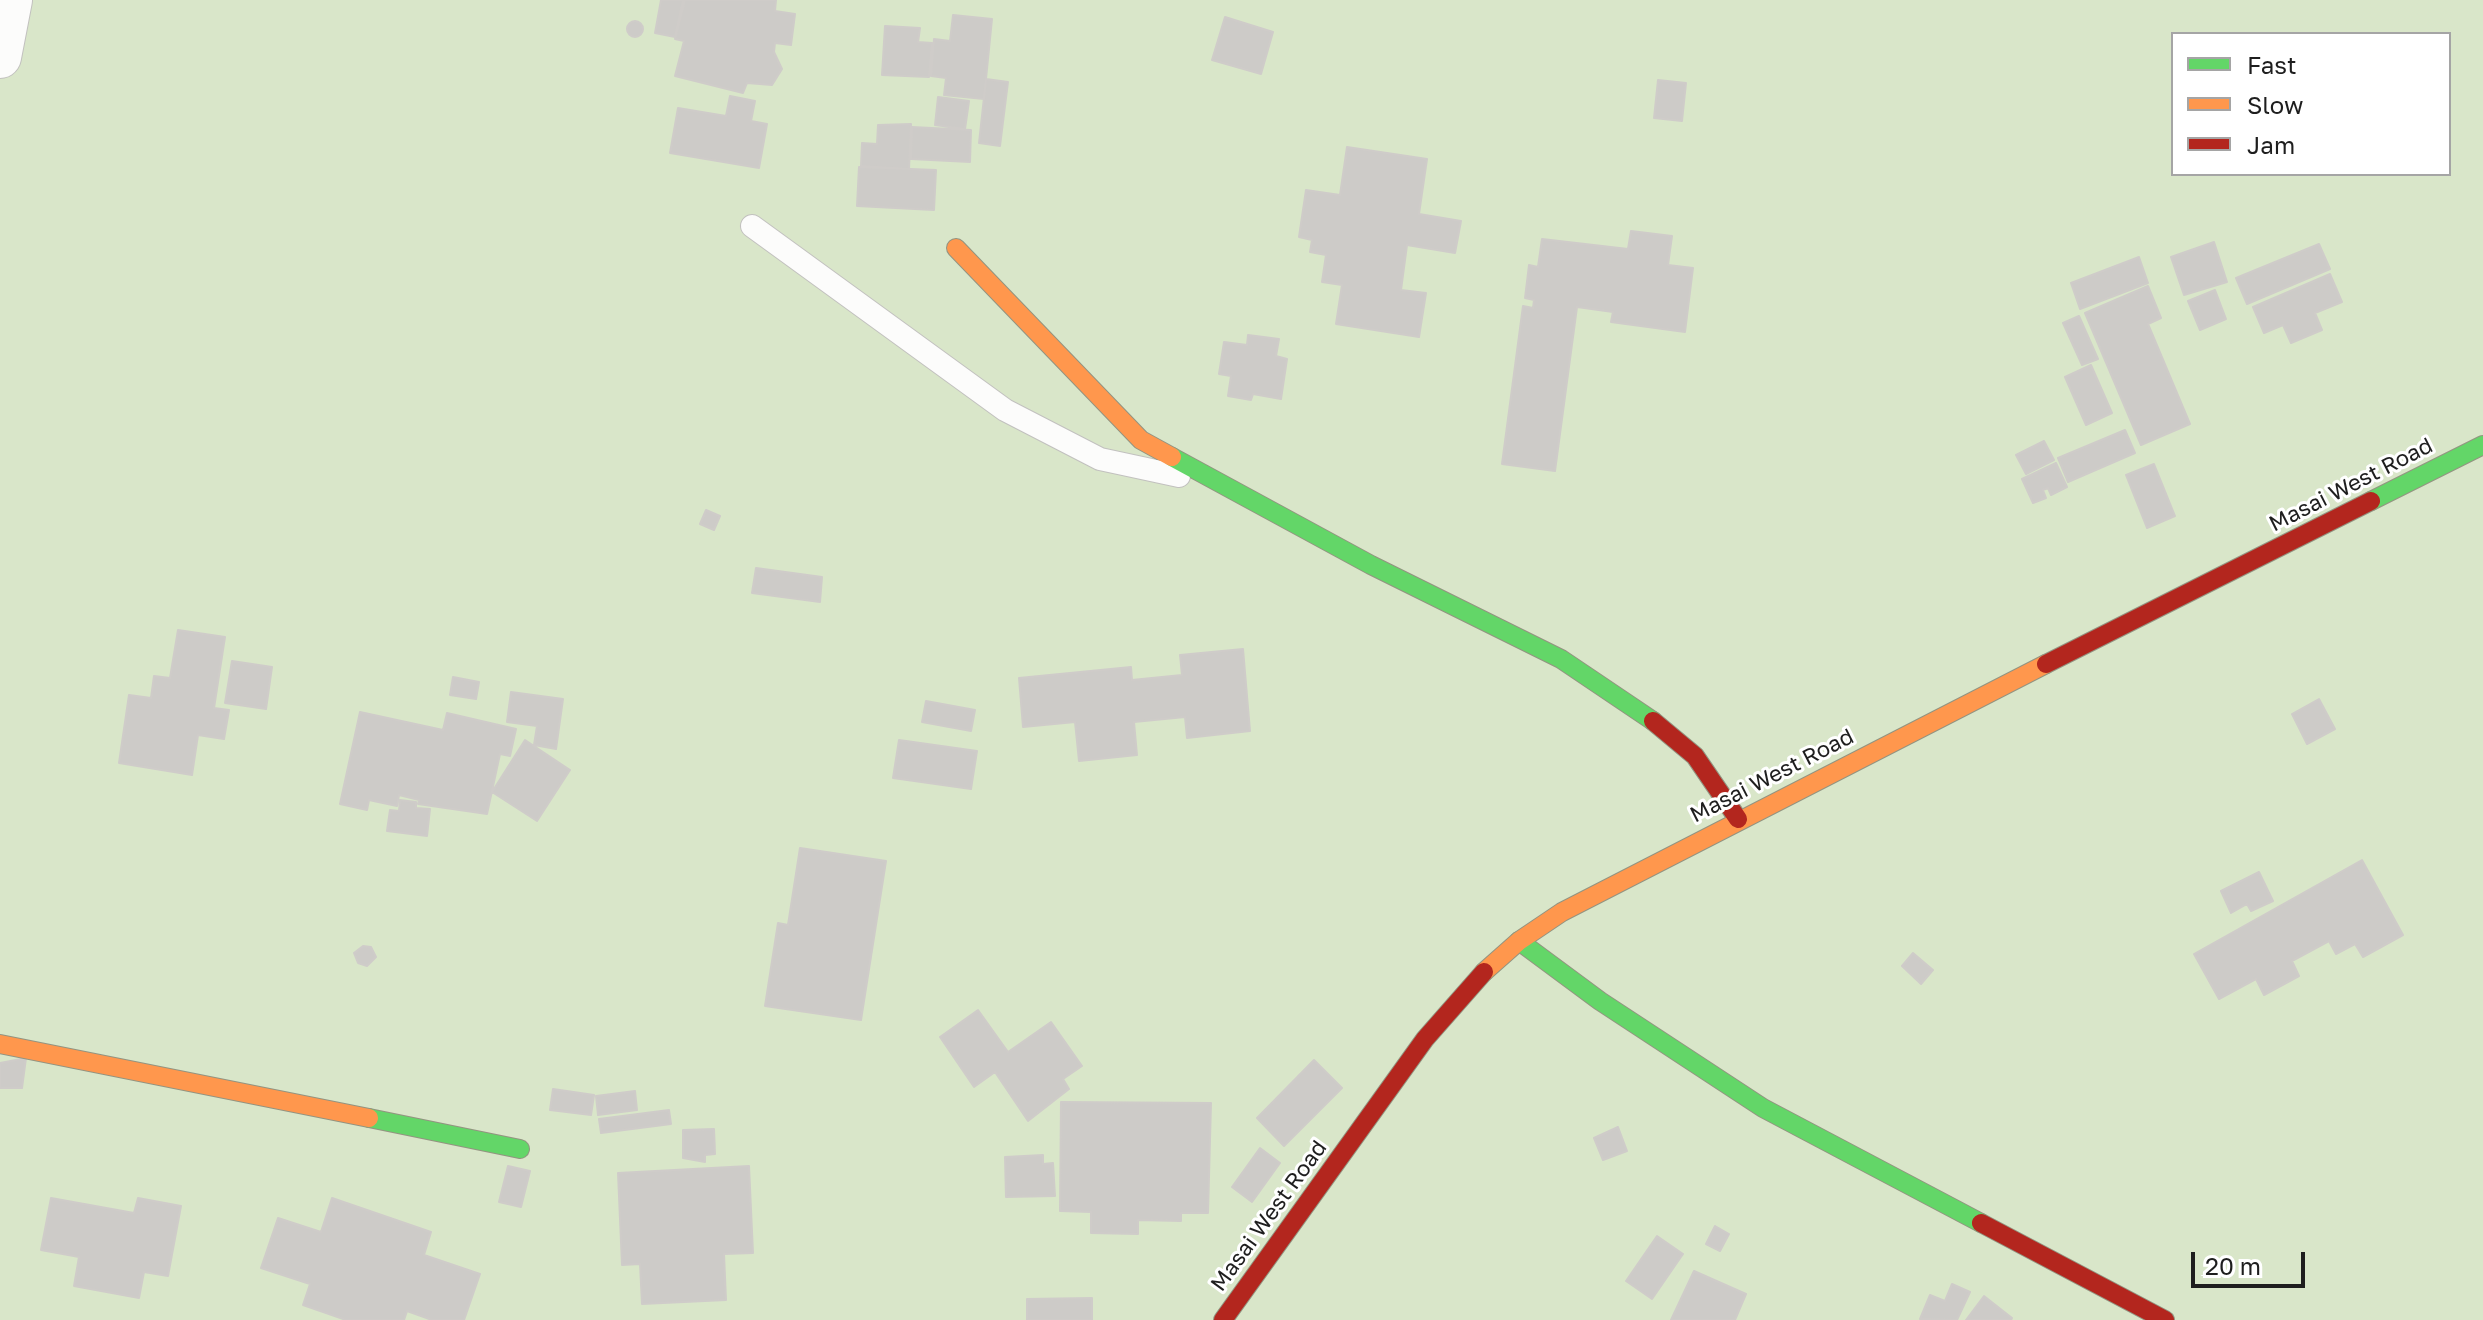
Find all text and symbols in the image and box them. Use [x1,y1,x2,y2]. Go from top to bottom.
legend [2171,32,2451,176]
text: Fast [2247,50,2297,79]
text: Slow [2247,90,2303,119]
text: Jam [2247,130,2295,159]
street label: Masai West Road [2265,432,2437,538]
street label: Masai West Road [1686,723,1858,829]
street label: Masai West Road [1206,1136,1332,1296]
scale bar [2195,1236,2309,1286]
text: 20 m [2205,1251,2261,1280]

